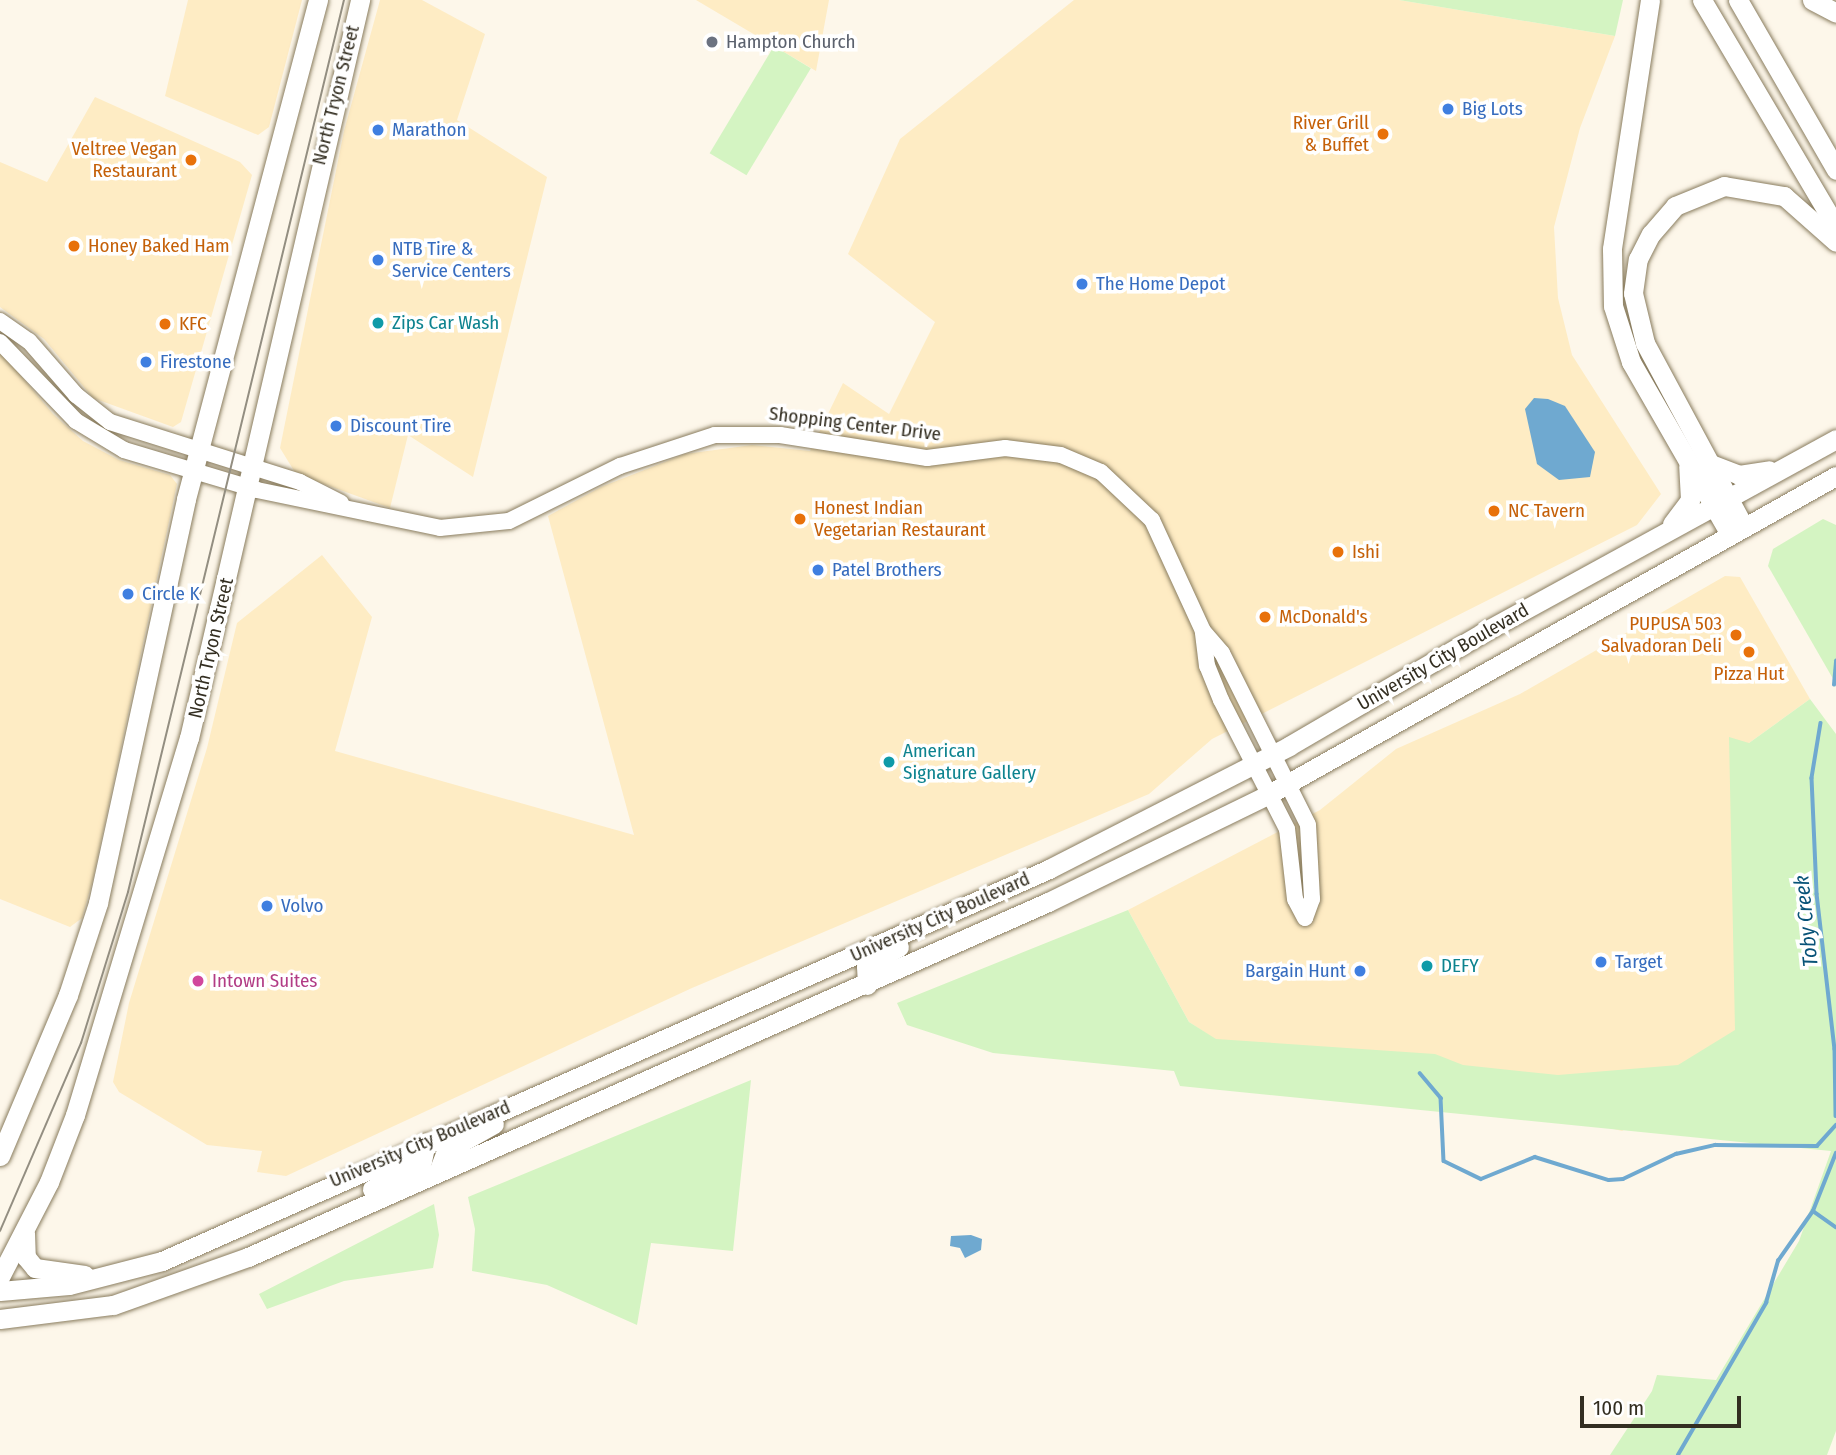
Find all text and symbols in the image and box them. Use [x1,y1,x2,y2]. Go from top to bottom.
street label: North Tryon Street [308,23,364,167]
place label: Hampton Church [726,31,856,53]
marker: Hampton Church [704,34,720,50]
place label: Big Lots [1462,98,1523,120]
marker: Big Lots [1440,101,1456,117]
place label: River Grill & Buffet [1293,112,1369,156]
place label: Marathon [392,119,466,141]
marker: Marathon [370,122,386,138]
marker: River Grill & Buffet [1375,126,1391,142]
place label: Veltree Vegan Restaurant [71,138,177,182]
marker: Veltree Vegan Restaurant [183,152,199,168]
place label: Honey Baked Ham [88,235,230,257]
marker: Honey Baked Ham [66,238,82,254]
place label: NTB Tire & Service Centers [392,238,511,282]
marker: NTB Tire & Service Centers [370,252,386,268]
place label: The Home Depot [1096,273,1225,295]
marker: The Home Depot [1074,276,1090,292]
place label: Zips Car Wash [392,312,499,334]
place label: KFC [179,313,207,335]
marker: Zips Car Wash [370,315,386,331]
marker: KFC [157,316,173,332]
place label: Firestone [160,351,231,373]
marker: Firestone [138,354,154,370]
street label: Shopping Center Drive [768,402,942,446]
place label: Discount Tire [350,415,451,437]
marker: Discount Tire [328,418,344,434]
place label: Honest Indian Vegetarian Restaurant [814,497,986,541]
place label: NC Tavern [1508,500,1585,522]
marker: NC Tavern [1486,503,1502,519]
marker: Honest Indian Vegetarian Restaurant [792,511,808,527]
place label: Ishi [1352,541,1380,563]
marker: Ishi [1330,544,1346,560]
place label: Patel Brothers [832,559,942,581]
marker: Patel Brothers [810,562,826,578]
street label: North Tryon Street [184,576,238,720]
place label: Circle K [142,583,199,605]
marker: Circle K [120,586,136,602]
street label: University City Boulevard [1353,599,1533,715]
place label: McDonald's [1279,606,1368,628]
marker: McDonald's [1257,609,1273,625]
place label: PUPUSA 503 Salvadoran Deli [1601,613,1722,657]
marker: PUPUSA 503 Salvadoran Deli [1728,627,1744,643]
marker: Pizza Hut [1741,644,1757,660]
place label: Pizza Hut [1714,663,1784,685]
place label: American Signature Gallery [903,740,1036,784]
marker: American Signature Gallery [881,754,897,770]
street label: University City Boulevard [847,867,1033,967]
water label: Toby Creek [1789,874,1823,968]
place label: Volvo [281,895,323,917]
marker: Volvo [259,898,275,914]
place label: Target [1615,951,1663,973]
marker: Target [1593,954,1609,970]
place label: DEFY [1441,955,1479,977]
marker: DEFY [1419,958,1435,974]
place label: Bargain Hunt [1245,960,1346,982]
marker: Bargain Hunt [1352,963,1368,979]
place label: Intown Suites [212,970,317,992]
marker: Intown Suites [190,973,206,989]
street label: University City Boulevard [326,1096,514,1192]
scale bar [1584,1382,1745,1426]
text: 100 m [1593,1395,1644,1421]

